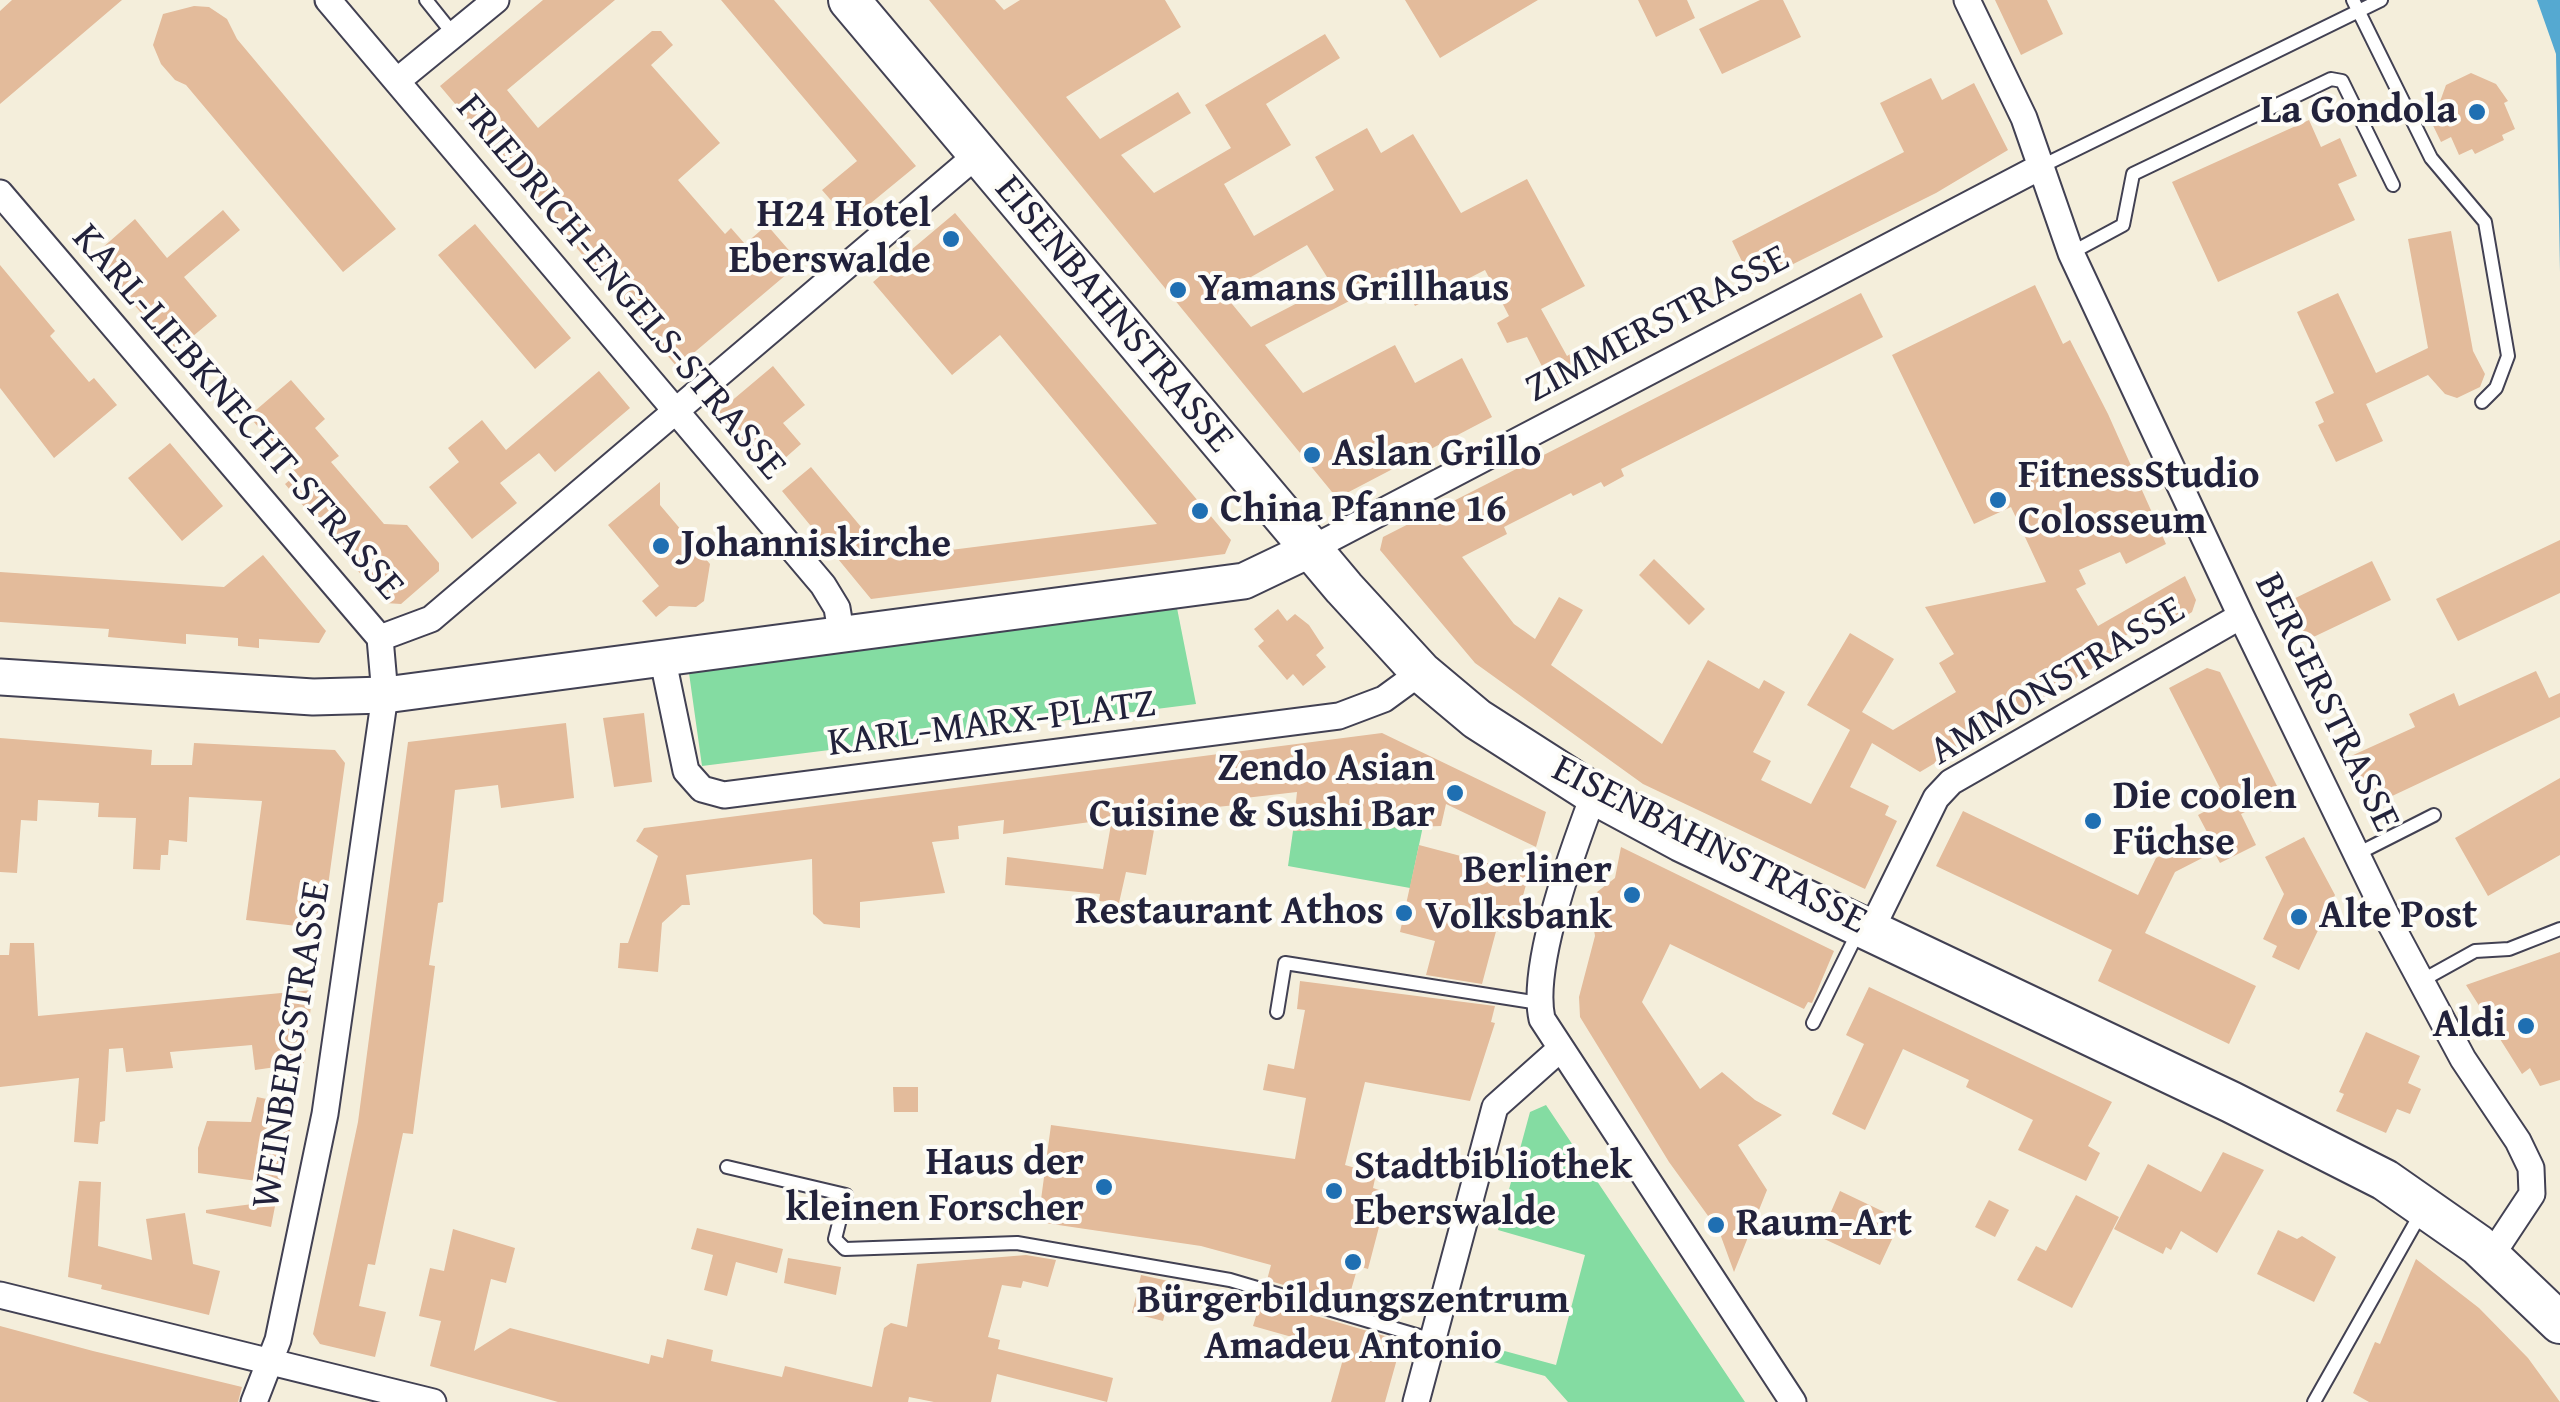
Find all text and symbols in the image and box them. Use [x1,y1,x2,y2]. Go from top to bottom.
street label: FRIEDRICH-ENGELS-STRASSE [445,86,795,490]
place label: La Gondola [2261,88,2457,136]
marker: La Gondola [2466,101,2488,123]
street label: EISENBAHNSTRASSE [983,167,1243,463]
place label: H24 Hotel Eberswalde [729,192,931,286]
street label: KARL-LIEBKNECHT-STRASSE [61,215,413,611]
marker: H24 Hotel Eberswalde [940,228,962,250]
street label: ZIMMERSTRASSE [1518,236,1798,414]
place label: Yamans Grillhaus [1198,266,1509,314]
marker: Yamans Grillhaus [1167,279,1189,301]
place label: Aslan Grillo [1332,431,1541,479]
marker: Aslan Grillo [1301,444,1323,466]
place label: FitnessStudio Colosseum [2018,453,2260,547]
place label: China Pfanne 16 [1220,487,1507,535]
marker: FitnessStudio Colosseum [1987,489,2009,511]
marker: China Pfanne 16 [1189,500,1211,522]
place label: Johanniskirche [681,522,951,570]
marker: Johanniskirche [650,535,672,557]
street label: BERGERSTRASSE [2243,566,2409,840]
street label: AMMONSTRASSE [1922,587,2194,777]
street label: KARL-MARX-PLATZ [825,681,1159,769]
place label: Zendo Asian Cuisine & Sushi Bar [1089,746,1435,840]
street label: EISENBAHNSTRASSE [1544,746,1874,946]
place label: Die coolen Füchse [2113,774,2297,868]
marker: Zendo Asian Cuisine & Sushi Bar [1444,782,1466,804]
marker: Die coolen Füchse [2082,810,2104,832]
place label: Berliner Volksbank [1425,848,1612,942]
street label: WEINBERGSTRASSE [243,878,343,1212]
marker: Berliner Volksbank [1621,884,1643,906]
place label: Restaurant Athos [1075,889,1384,937]
place label: Alte Post [2319,893,2477,941]
marker: Restaurant Athos [1393,902,1415,924]
marker: Alte Post [2288,906,2310,928]
place label: Aldi [2433,1002,2506,1050]
marker: Aldi [2515,1015,2537,1037]
place label: Haus der kleinen Forscher [786,1140,1084,1234]
place label: Stadtbibliothek Eberswalde [1354,1144,1632,1238]
marker: Haus der kleinen Forscher [1093,1176,1115,1198]
marker: Stadtbibliothek Eberswalde [1323,1180,1345,1202]
place label: Raum-Art [1736,1201,1912,1249]
marker: Raum-Art [1705,1214,1727,1236]
marker: Bürgerbildungszentrum Amadeu Antonio [1342,1251,1364,1273]
place label: Bürgerbildungszentrum Amadeu Antonio [1137,1278,1569,1372]

